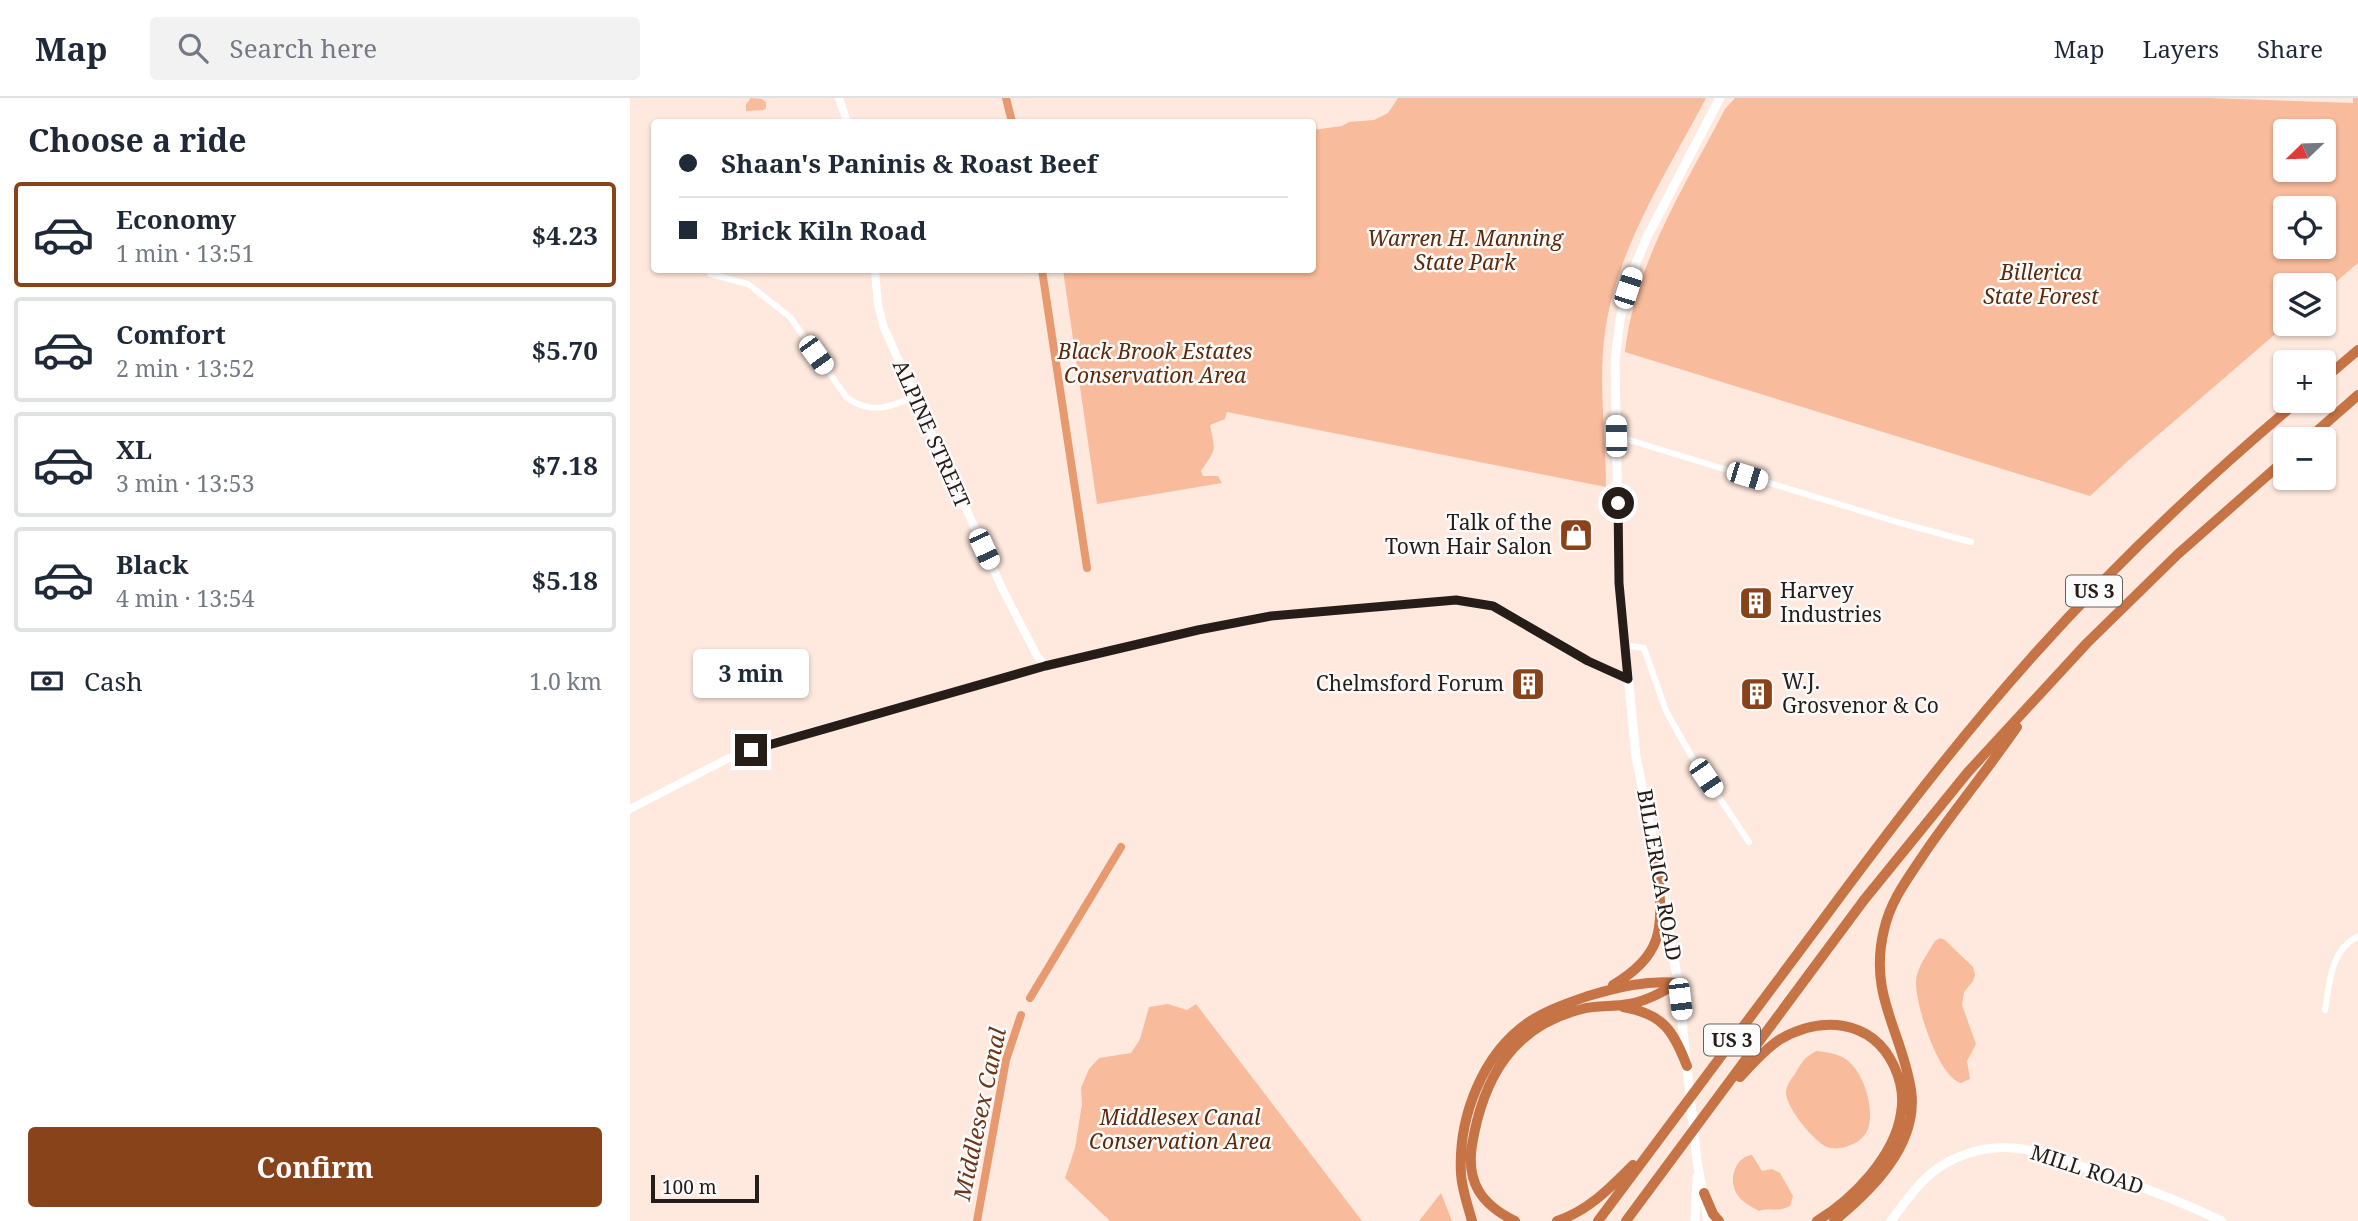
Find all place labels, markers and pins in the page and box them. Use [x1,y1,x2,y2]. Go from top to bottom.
place label: Talk of the Town Hair Salon [1385,508,1552,560]
shop icon: Talk of the Town Hair Salon [1557,516,1595,554]
place label: Harvey Industries [1780,576,1882,628]
building icon: Harvey Industries [1737,584,1775,622]
building icon: Chelmsford Forum [1509,665,1547,703]
place label: W.J. Grosvenor & Co [1782,667,1939,719]
place label: Chelmsford Forum [1316,669,1504,697]
building icon: W.J. Grosvenor & Co [1738,675,1776,713]

